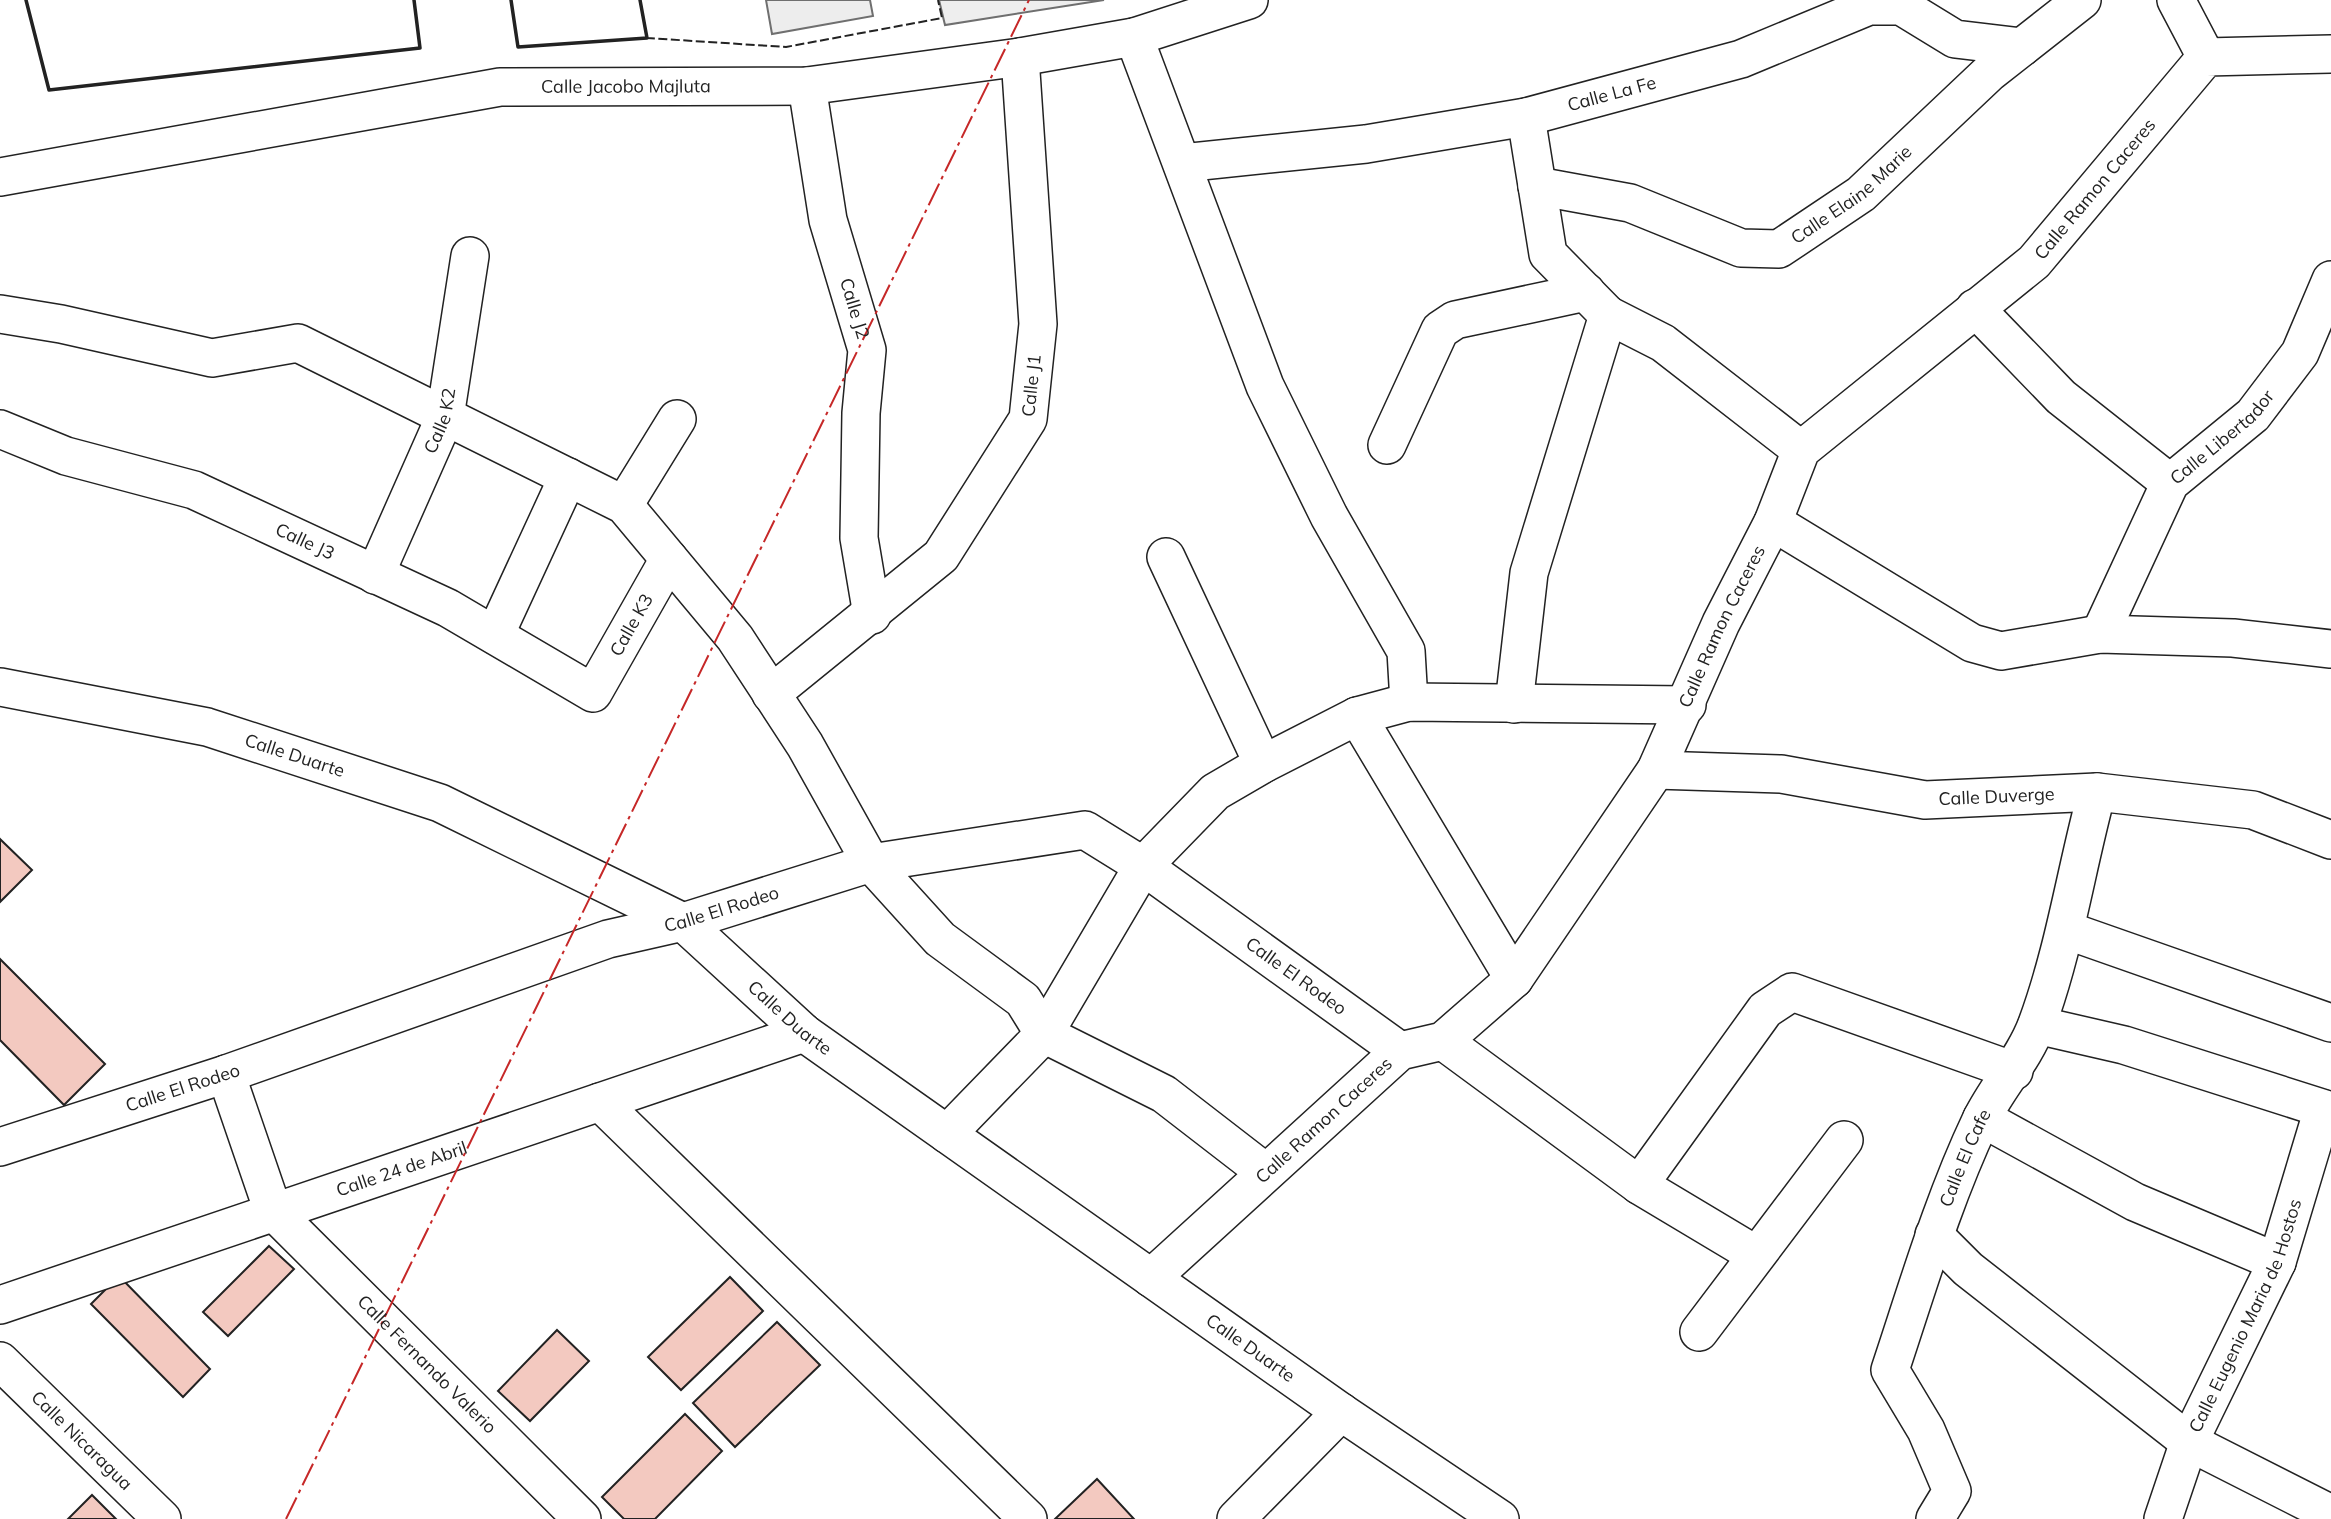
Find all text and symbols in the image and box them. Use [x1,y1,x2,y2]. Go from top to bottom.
street label: Calle La Fe [1565,70,1658,116]
street label: Calle Jacobo Majluta [541,74,711,98]
street label: Calle Ramon Caceres [2029,114,2160,264]
street label: Calle Elaine Marie [1786,140,1916,249]
street label: Calle J2 [835,275,875,342]
street label: Calle J1 [1016,353,1046,418]
street label: Calle Libertador [2165,385,2279,489]
street label: Calle K2 [418,386,460,457]
street label: Calle J3 [272,517,338,565]
street label: Calle Ramon Caceres [1673,541,1770,711]
street label: Calle K3 [604,589,658,660]
street label: Calle Duarte [242,728,348,782]
street label: Calle Duverge [1938,782,2055,810]
street label: Calle El Rodeo [662,881,782,937]
street label: Calle El Rodeo [1241,932,1351,1020]
street label: Calle Duarte [743,975,836,1060]
street label: Calle Ramon Caceres [1250,1052,1397,1188]
street label: Calle El Rodeo [122,1058,243,1117]
street label: Calle El Cafe [1934,1105,1996,1210]
street label: Calle 24 de Abril [333,1136,470,1201]
street label: Calle Eugenio Maria de Hostos [2183,1196,2306,1436]
street label: Calle Fernando Valerio [353,1290,502,1438]
street label: Calle Duarte [1202,1308,1300,1387]
street label: Calle Nicaragua [26,1386,137,1495]

